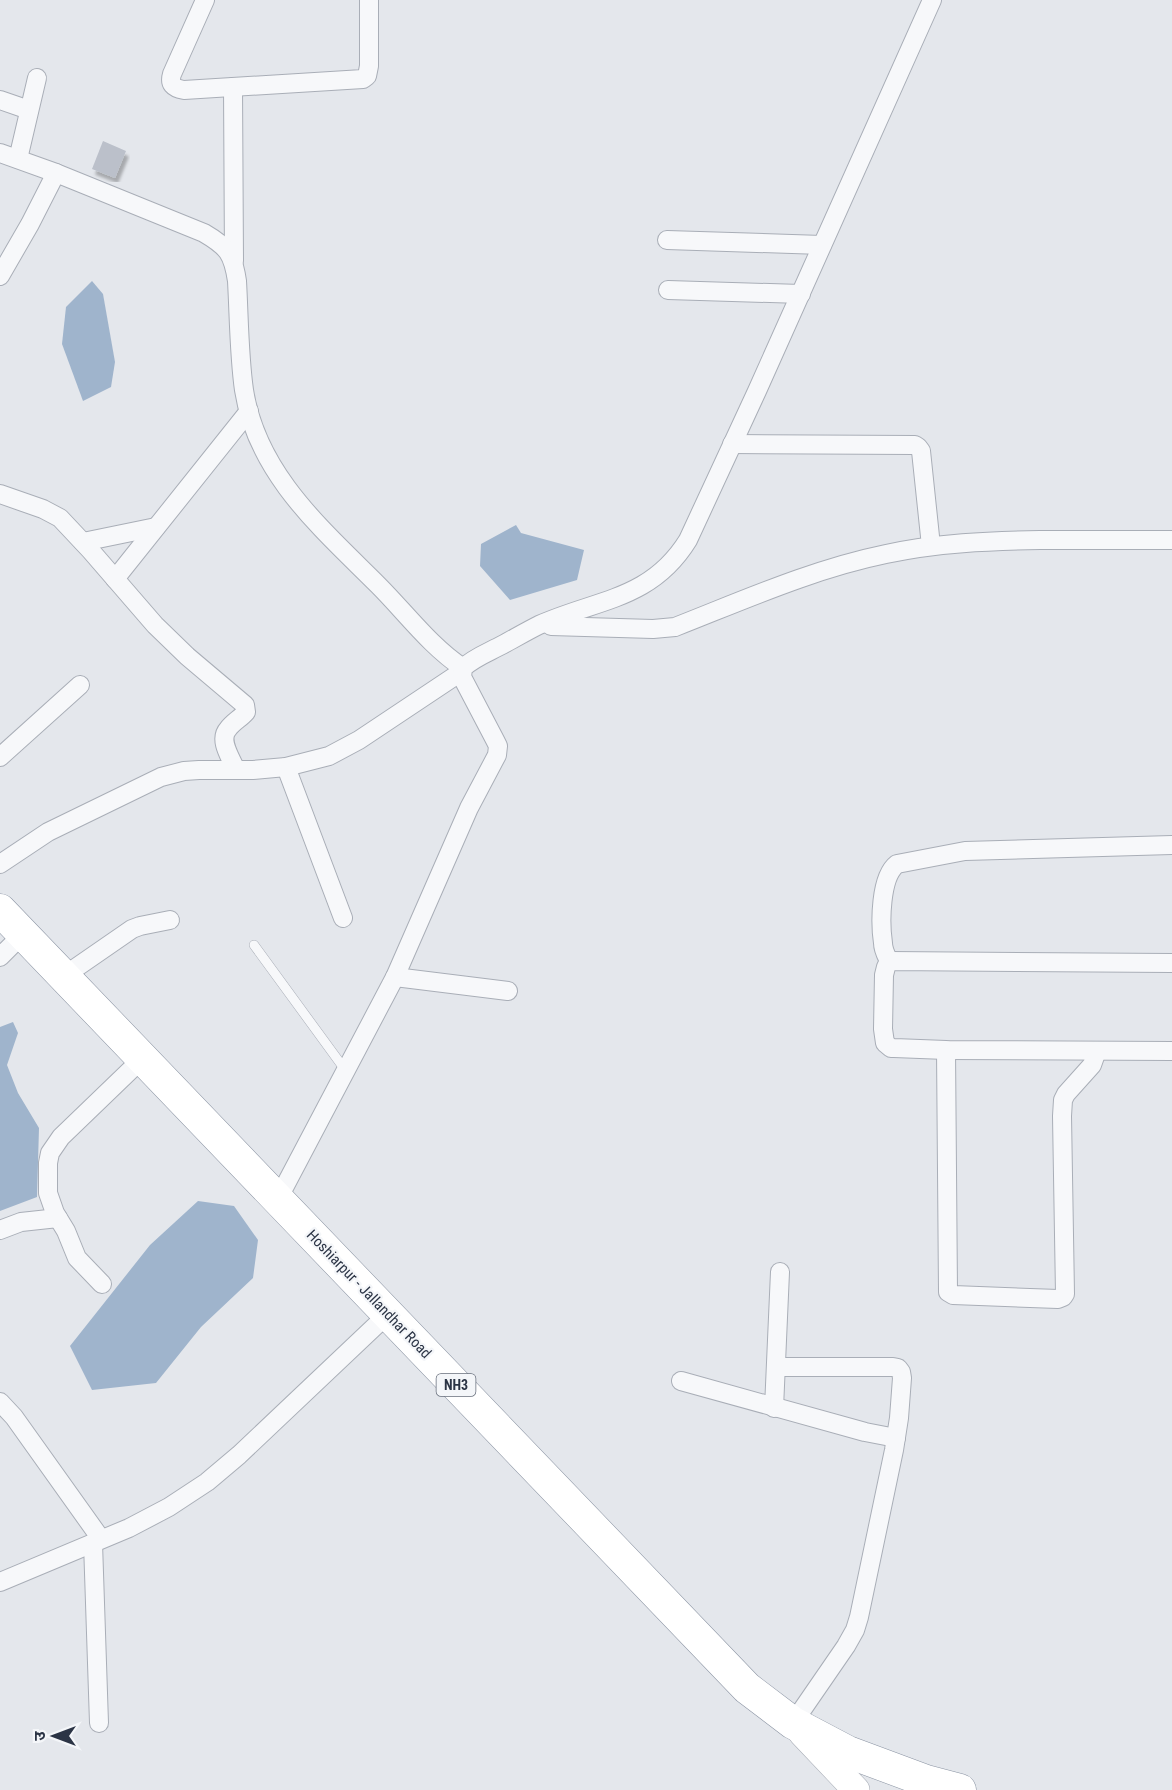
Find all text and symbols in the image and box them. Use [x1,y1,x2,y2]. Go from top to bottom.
street label: Hoshiarpur - Jallandhar Road [303,1226,435,1362]
road number: NH3 [436,1374,476,1396]
north arrow [24,1706,84,1766]
text: उ [30,1731,49,1741]

